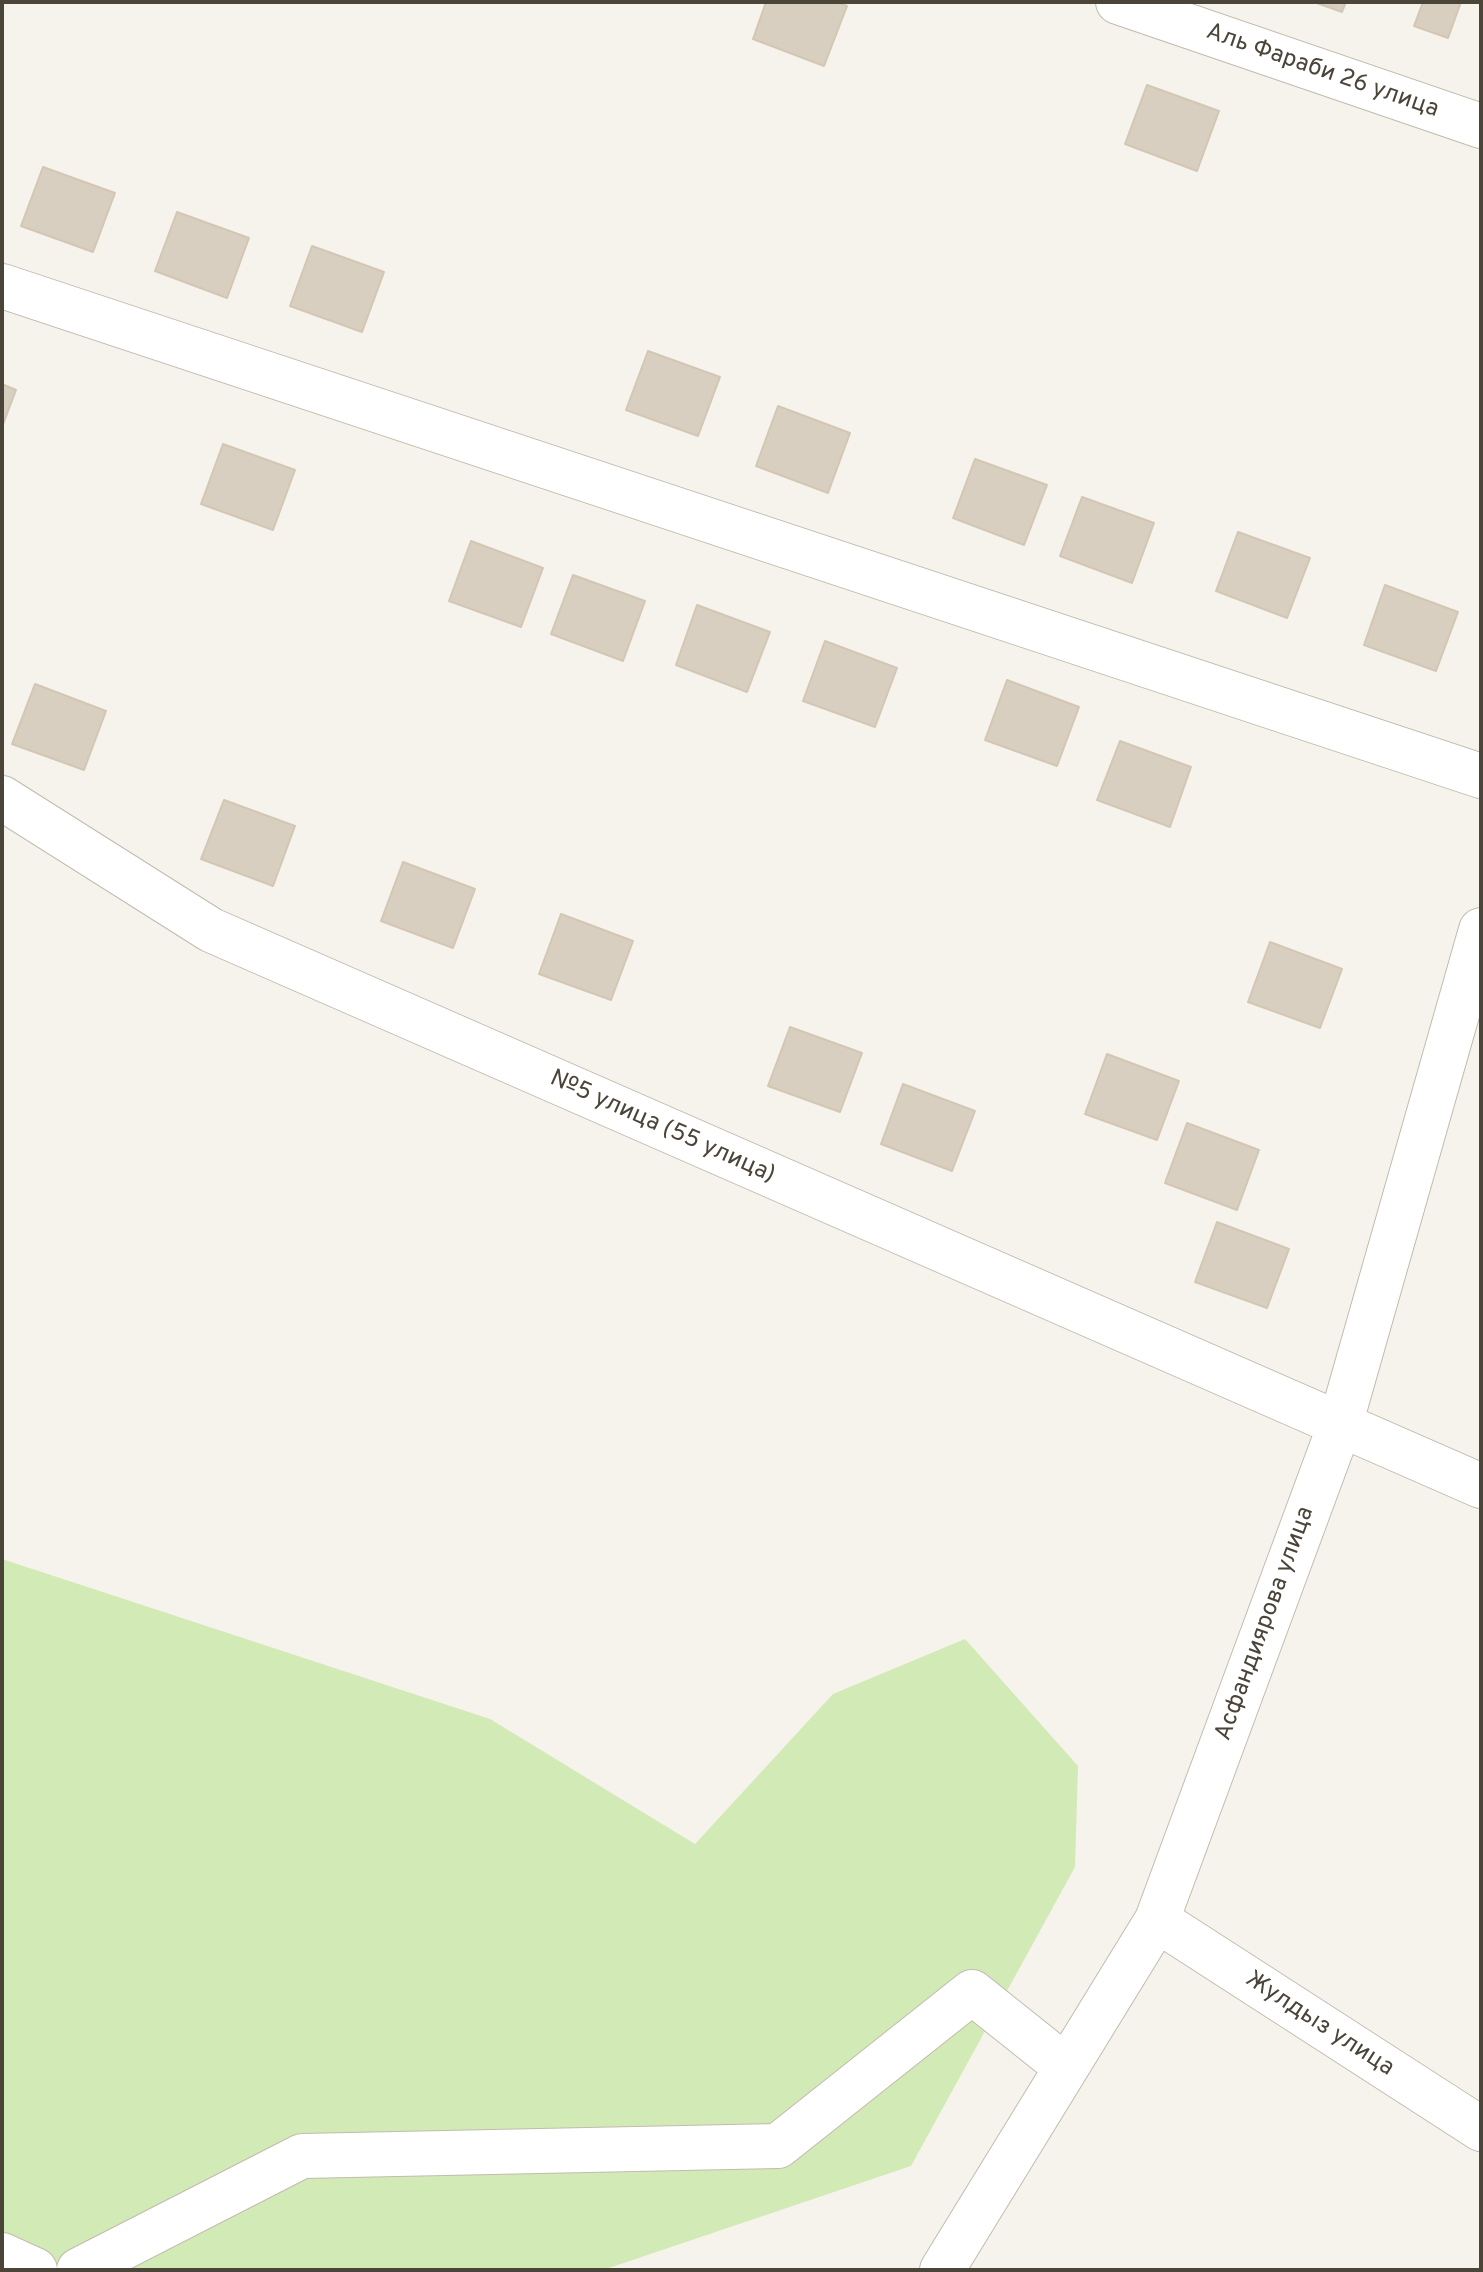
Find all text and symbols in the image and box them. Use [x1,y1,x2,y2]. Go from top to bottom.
street label: Аль Фараби 26 улица [1202,19,1442,125]
street label: №5 улица (55 улица) [545,1065,779,1191]
street label: Асфандиярова улица [1210,1503,1322,1745]
street label: Жулдыз улица [1239,1966,1399,2084]

